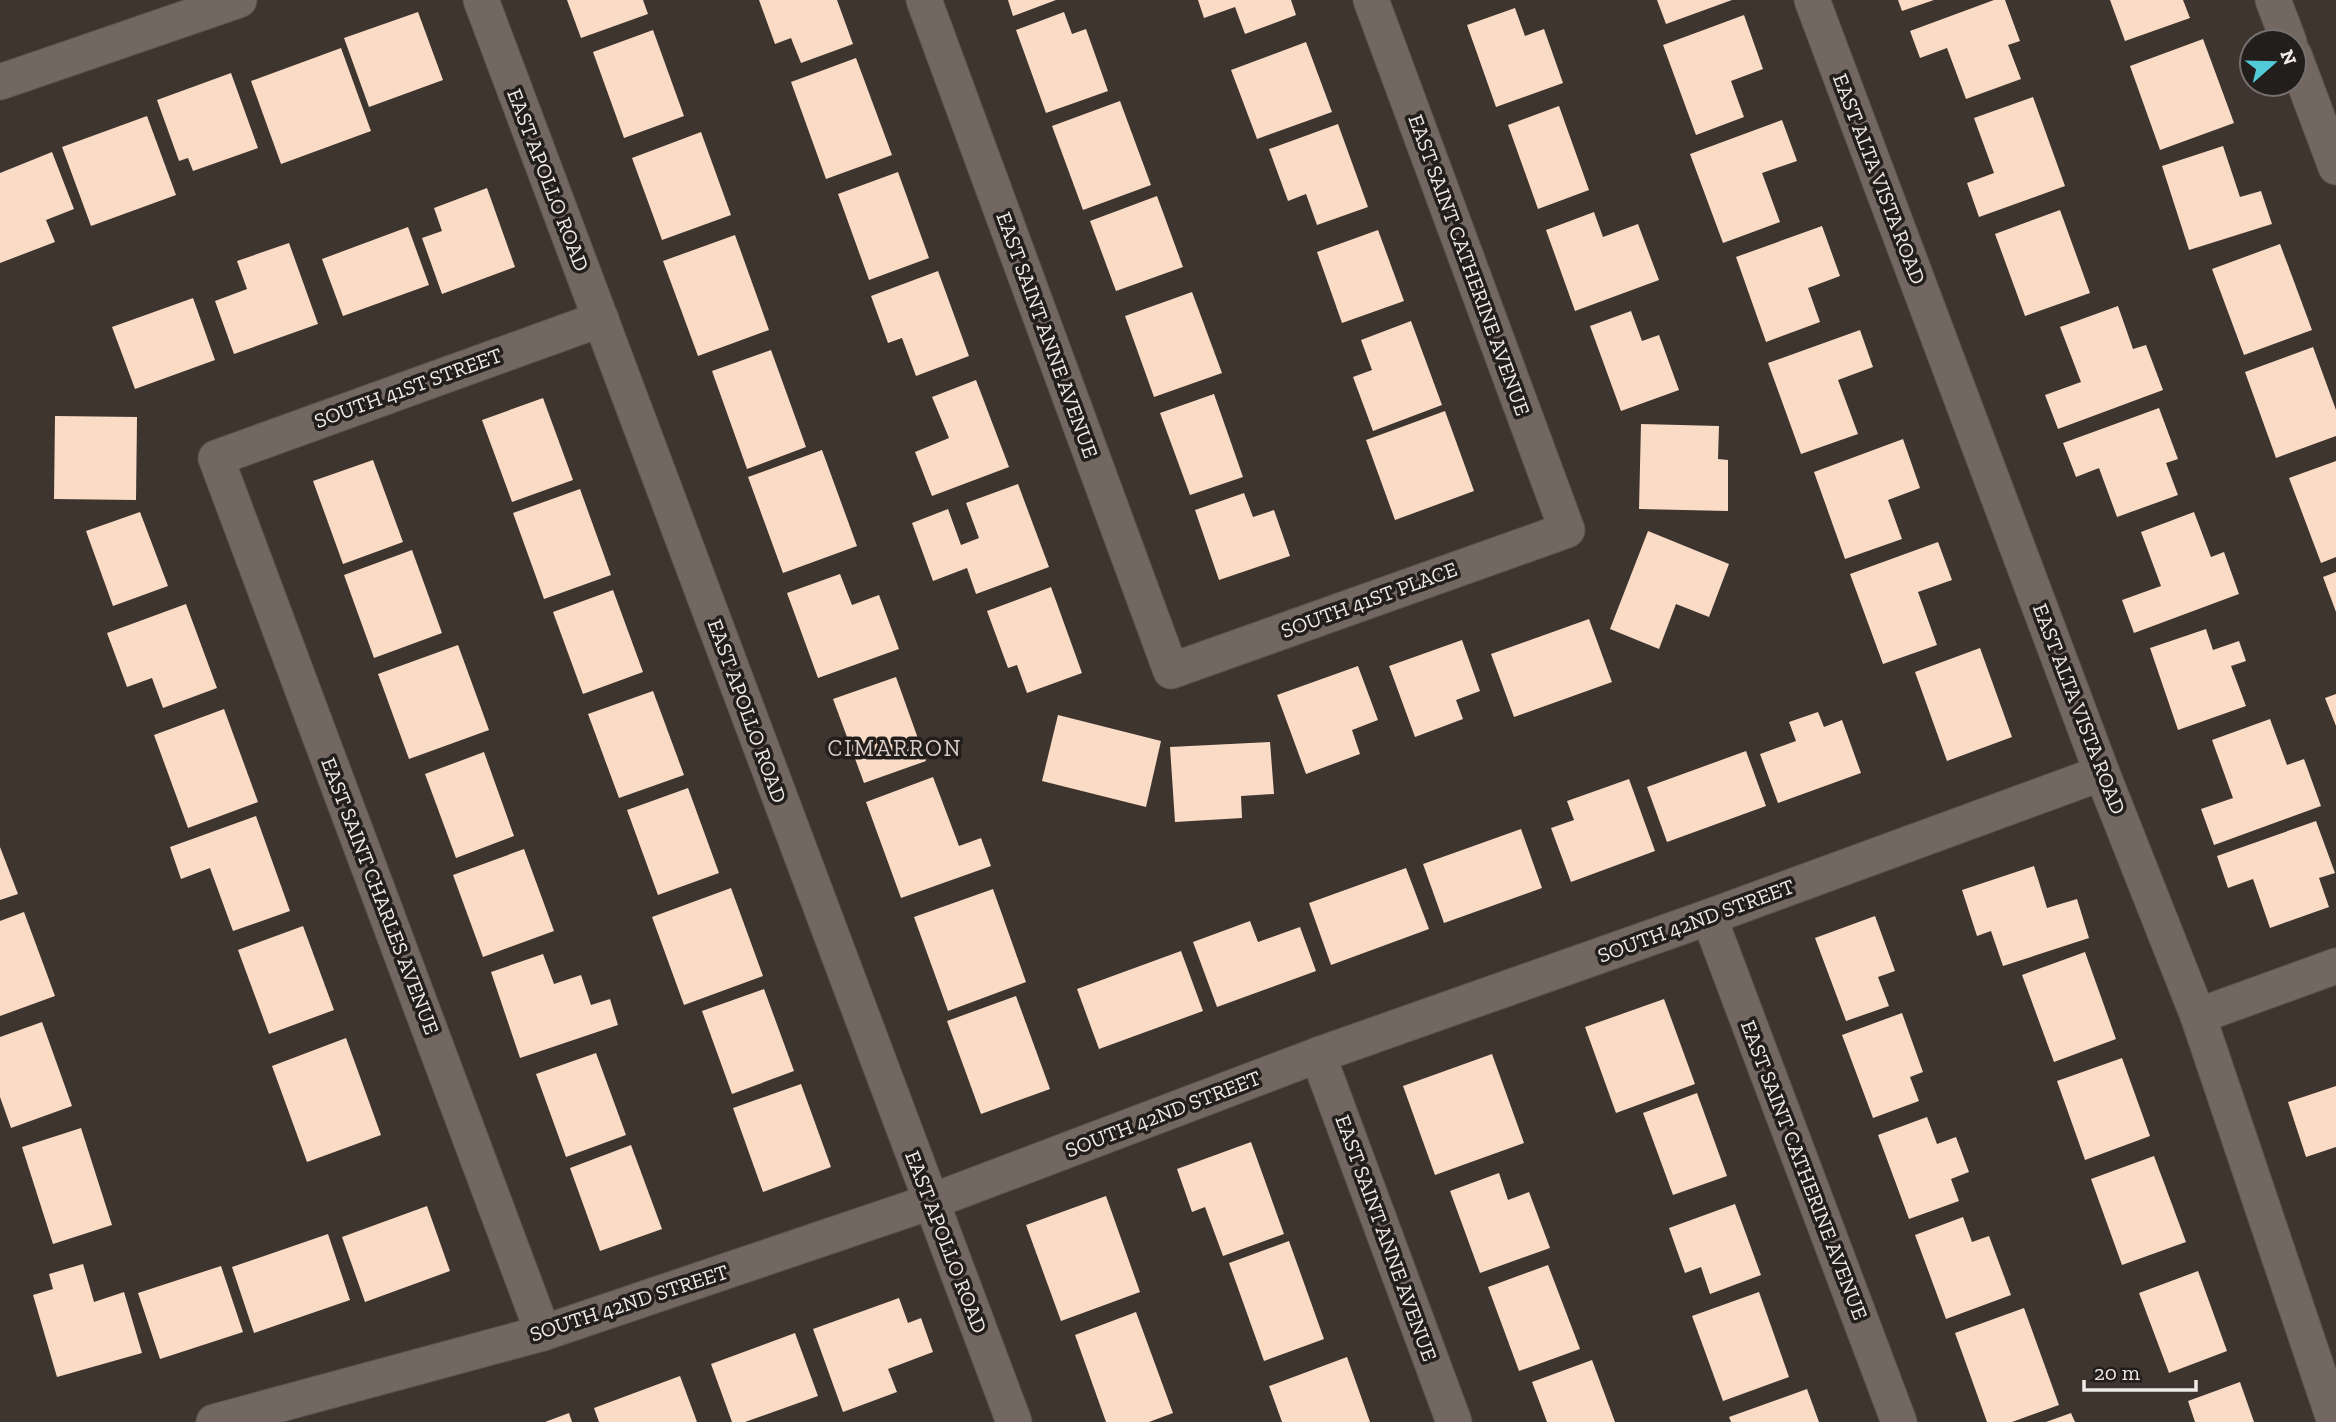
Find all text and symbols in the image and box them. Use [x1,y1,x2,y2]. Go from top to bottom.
north arrow [2238,28,2308,98]
text: N [2275,47,2302,68]
street label: EAST ALTA VISTA ROAD [1828,70,1931,288]
street label: EAST APOLLO ROAD [502,85,595,275]
street label: EAST SAINT CATHERINE AVENUE [1403,111,1536,419]
street label: EAST SAINT ANNE AVENUE [991,208,1104,461]
street label: SOUTH 41ST STREET [311,342,505,433]
street label: SOUTH 41ST PLACE [1277,556,1460,643]
street label: EAST ALTA VISTA ROAD [2028,600,2131,818]
street label: EAST APOLLO ROAD [703,616,792,806]
district label: CIMARRON [827,734,963,762]
street label: EAST SAINT CHARLES AVENUE [316,754,445,1038]
street label: SOUTH 42ND STREET [1594,873,1797,968]
street label: EAST SAINT CATHERINE AVENUE [1736,1017,1873,1323]
street label: SOUTH 42ND STREET [1062,1065,1264,1162]
street label: EAST SAINT ANNE AVENUE [1330,1111,1443,1364]
street label: EAST APOLLO ROAD [900,1147,993,1337]
street label: SOUTH 42ND STREET [526,1259,731,1346]
scale bar [2084,1348,2196,1392]
text: 20 m [2094,1360,2140,1385]

